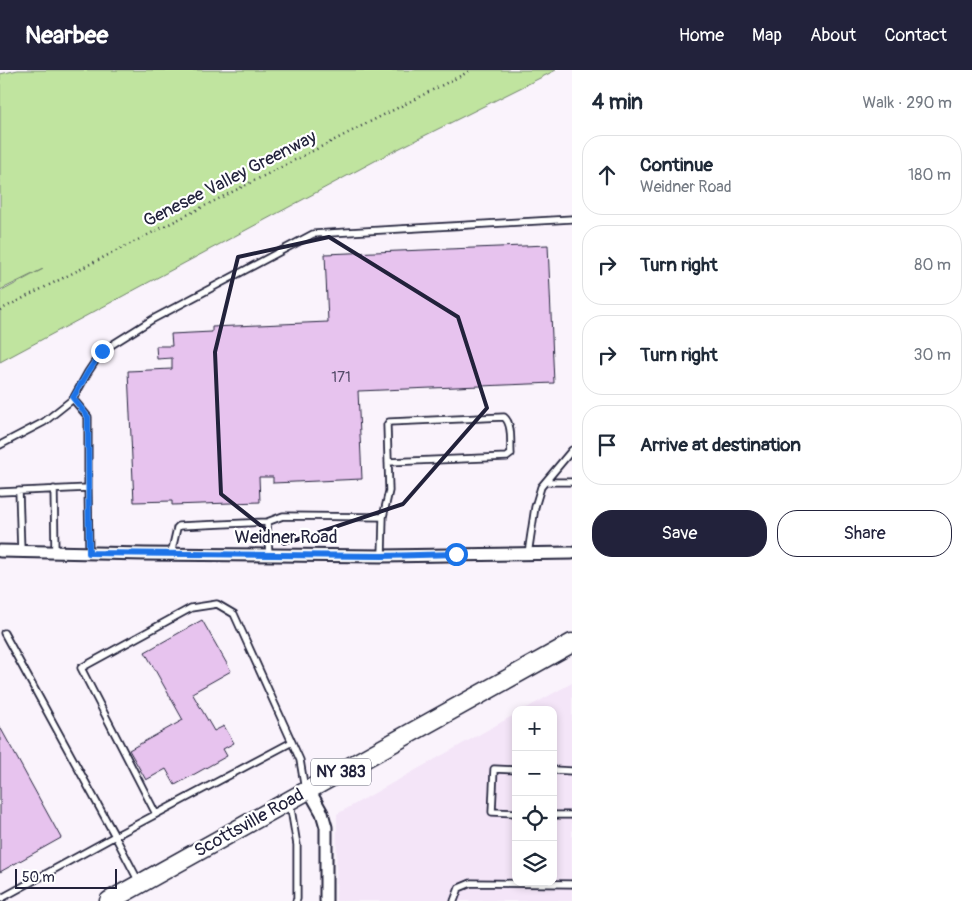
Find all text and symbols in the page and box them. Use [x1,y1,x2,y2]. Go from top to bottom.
text: Nearbee [25,21,108,50]
text: Home [679,24,724,47]
text: Map [752,24,782,47]
text: About [810,24,856,47]
text: Contact [884,24,947,47]
text: 4 min [592,89,643,116]
text: Walk · 290 m [863,93,952,113]
street label: Genesee Valley Greenway [140,125,321,233]
text: Continue [640,153,713,177]
icon: ahead [593,161,621,189]
text: 180 m [908,165,951,185]
text: Weidner Road [640,177,732,197]
icon: right [593,251,621,279]
text: Turn right [640,253,718,277]
text: 80 m [914,255,951,275]
route end [91,340,114,363]
icon: right [593,341,621,369]
text: Turn right [640,343,718,367]
text: 30 m [913,345,951,365]
house number: 171 [331,368,351,387]
icon: arrive [593,431,621,459]
text: Arrive at destination [640,433,801,457]
button: Save [592,510,767,557]
button: Share [777,510,952,557]
street label: Weidner Road [235,526,337,549]
route start [445,543,468,566]
map controls [512,706,557,886]
button: + [512,706,557,751]
button: − [512,751,557,796]
road number: NY 383 [311,759,371,786]
street label: Scottsville Road [190,783,308,863]
button: locate [512,796,557,841]
button: layers [512,841,557,886]
scale bar [15,866,118,889]
text: 50 m [22,869,55,886]

